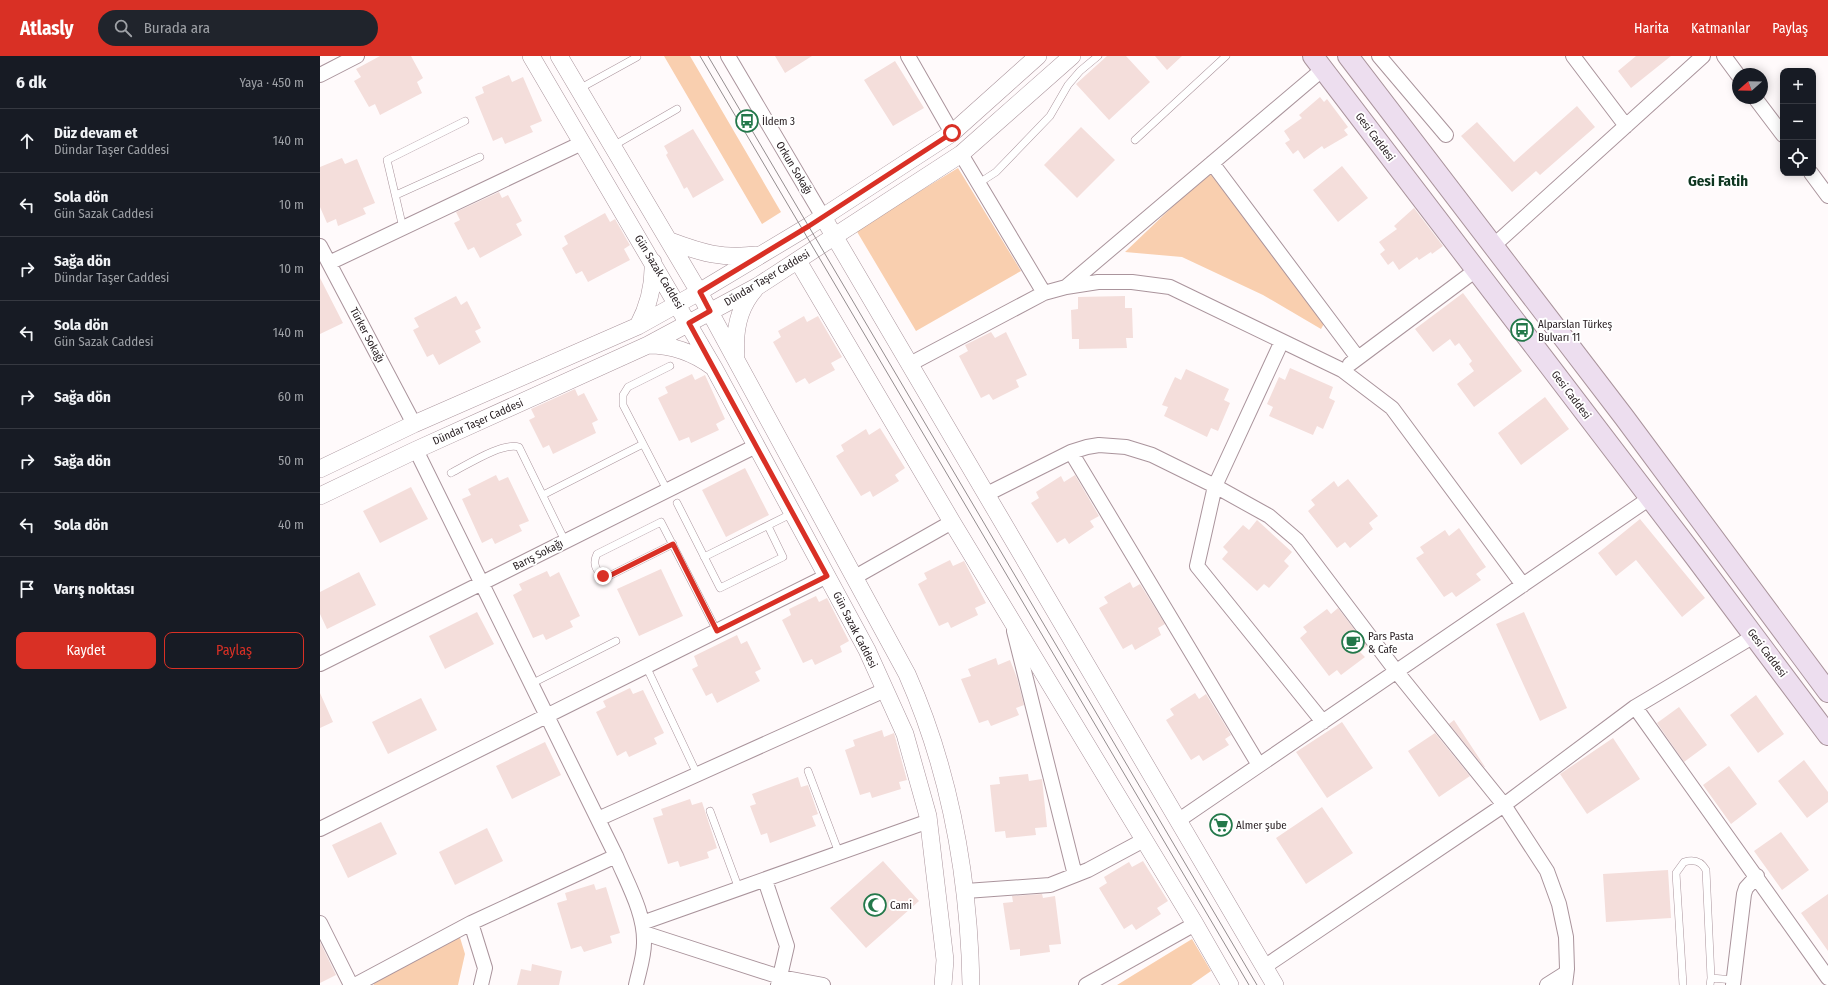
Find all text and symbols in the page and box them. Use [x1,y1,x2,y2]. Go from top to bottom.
search box [98,10,378,46]
text: Atlasly [20,17,74,40]
icon: search [112,17,134,39]
text: Burada ara [144,19,210,37]
text: Harita [1634,20,1669,37]
text: Katmanlar [1691,20,1750,37]
text: Paylaş [1772,20,1808,37]
north arrow [1732,68,1768,104]
map controls [1780,68,1816,176]
button: + [1780,68,1816,104]
text: 6 dk [16,72,46,93]
text: Yaya · 450 m [240,75,304,90]
button: − [1780,104,1816,140]
bus stop icon: İldem 3 [734,108,760,134]
street label: Gesi Caddesi [1353,110,1398,164]
place label: İldem 3 [762,114,795,128]
text: Düz devam et [54,124,137,142]
route start [943,124,961,142]
icon: ahead [16,130,38,152]
text: 140 m [273,133,304,148]
street label: Orkun Sokağı [773,139,815,197]
button: locate [1780,140,1816,176]
text: Dündar Taşer Caddesi [54,142,169,157]
district label: Gesi Fatih [1688,172,1748,190]
text: Sola dön [54,188,108,206]
icon: left [16,194,38,216]
text: 10 m [279,197,304,212]
text: Gün Sazak Caddesi [54,206,153,221]
street label: Gün Sazak Caddesi [632,233,686,312]
street label: Dündar Taşer Caddesi [722,247,812,309]
text: Sağa dön [54,252,111,270]
icon: right [16,258,38,280]
text: 10 m [279,261,304,276]
text: Dündar Taşer Caddesi [54,270,169,285]
street label: Türker Sokağı [347,305,387,365]
text: Sola dön [54,316,108,334]
bus stop icon: Alparslan Türkeş Bulvarı 11 [1509,317,1535,343]
place label: Alparslan Türkeş Bulvarı 11 [1538,318,1613,344]
icon: left [16,322,38,344]
text: 140 m [273,325,304,340]
text: Gün Sazak Caddesi [54,334,153,349]
street label: Gesi Caddesi [1549,368,1594,422]
icon: right [16,386,38,408]
text: Sağa dön [54,388,111,406]
text: 60 m [278,389,304,404]
street label: Dündar Taşer Caddesi [431,396,525,448]
icon: right [16,450,38,472]
text: Sağa dön [54,452,111,470]
text: 50 m [278,453,304,468]
icon: left [16,514,38,536]
text: Sola dön [54,516,108,534]
text: 40 m [278,517,304,532]
street label: Barış Sokağı [511,537,565,573]
route end [594,567,612,585]
icon: arrive [16,578,38,600]
text: Varış noktası [54,580,134,598]
street label: Gün Sazak Caddesi [830,590,880,671]
street label: Gesi Caddesi [1745,626,1790,680]
cafe icon: Pars Pasta & Cafe [1340,629,1366,655]
place label: Pars Pasta & Cafe [1368,630,1414,656]
button: Kaydet [16,632,156,669]
button: Paylaş [164,632,304,669]
supermarket icon: Almer şube [1208,812,1234,838]
place label: Almer şube [1236,819,1287,832]
mosque icon: Cami [862,892,888,918]
place label: Cami [890,899,912,912]

